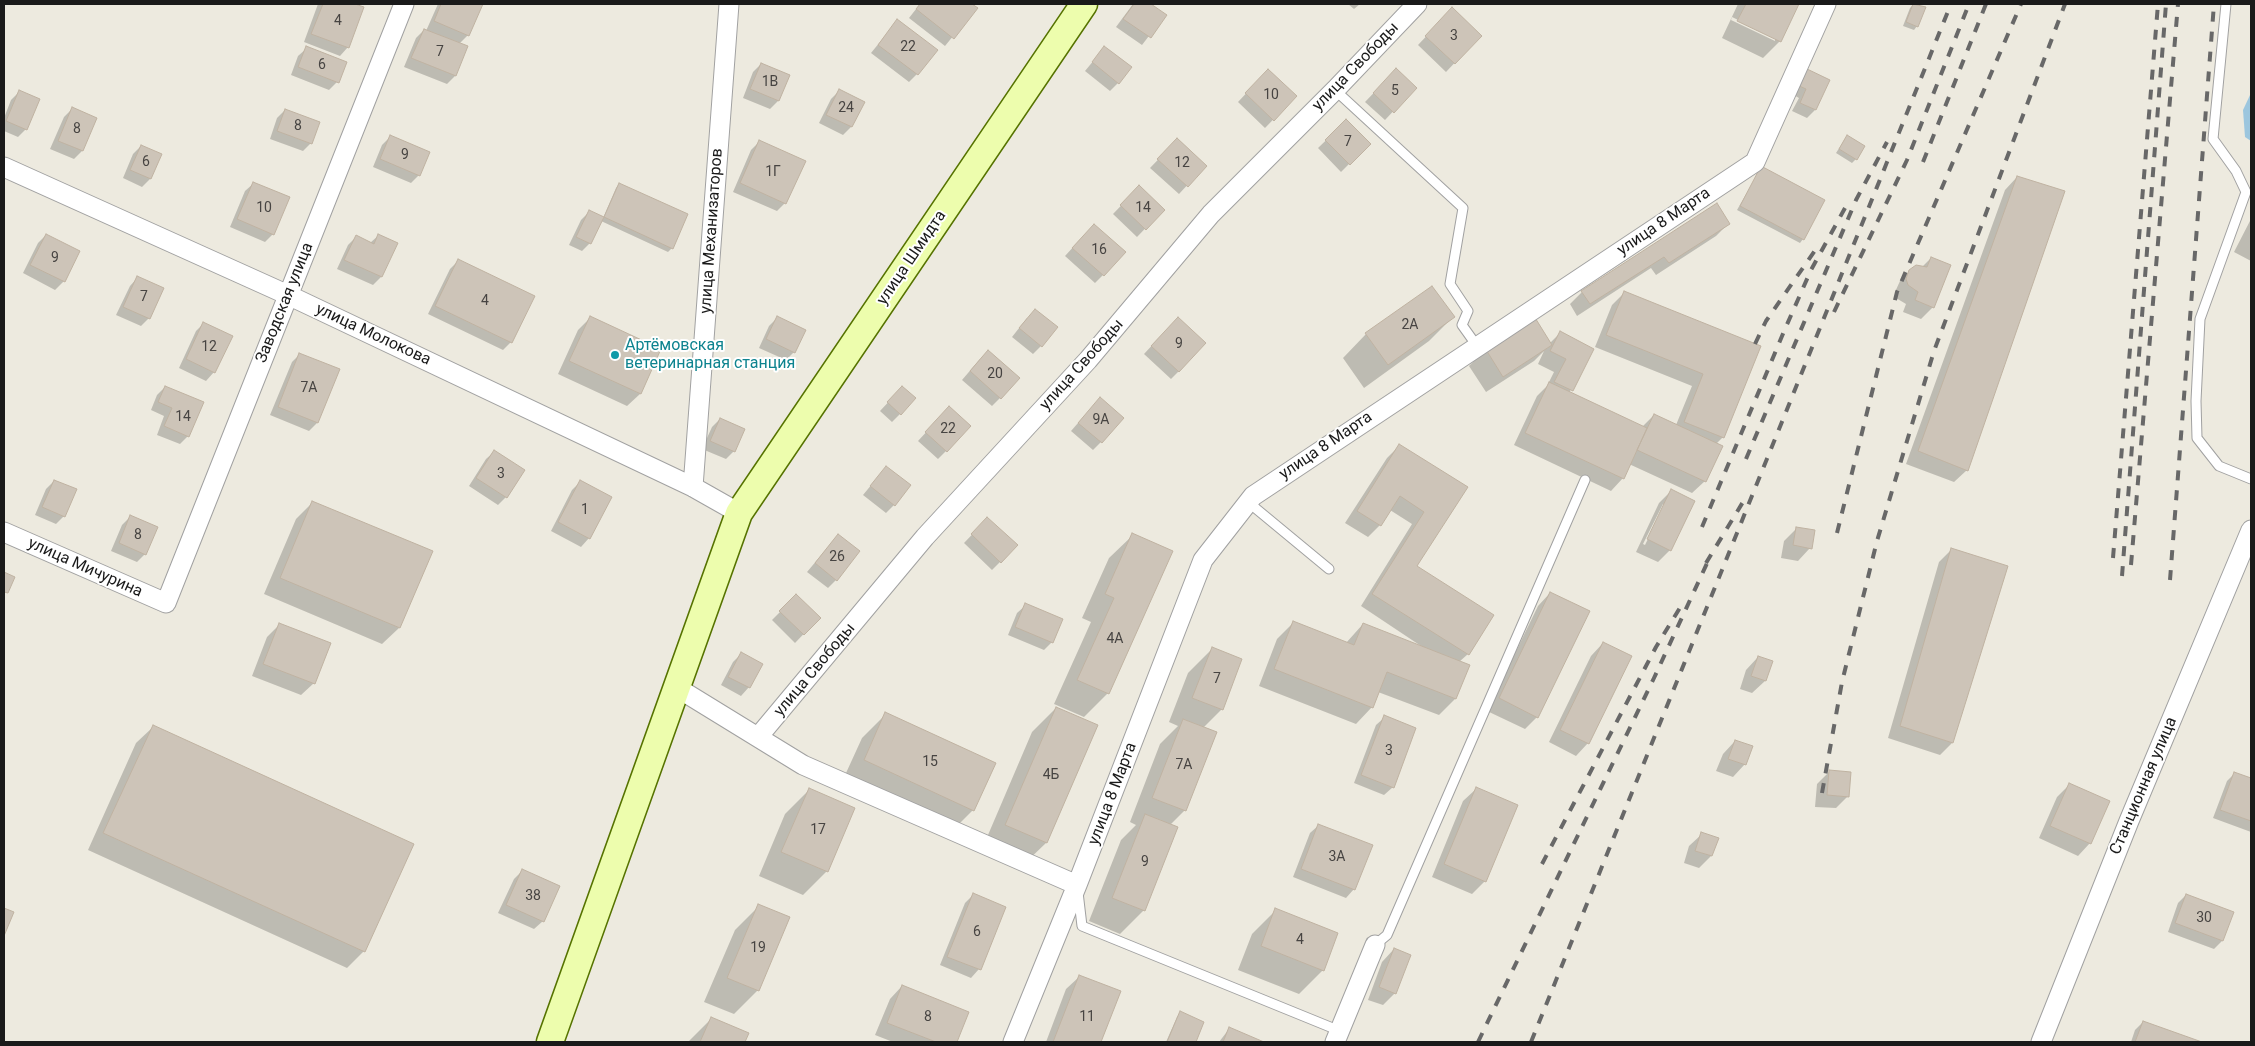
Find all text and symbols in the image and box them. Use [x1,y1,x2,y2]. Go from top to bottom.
house number: 4 [334,13,342,29]
street label: улица Свободы [1309,19,1403,115]
house number: 3 [1450,28,1458,44]
house number: 22 [900,39,916,55]
house number: 7 [436,44,444,60]
house number: 6 [318,57,326,73]
house number: 1В [762,74,778,90]
house number: 5 [1391,83,1399,99]
house number: 10 [1263,87,1279,103]
house number: 24 [838,100,854,116]
house number: 8 [294,118,302,134]
house number: 8 [73,121,81,137]
house number: 7 [1344,134,1352,150]
house number: 9 [401,147,409,163]
street label: улица Механизаторов [697,148,727,314]
house number: 6 [142,154,150,170]
house number: 12 [1174,155,1190,171]
house number: 1Г [765,164,781,180]
street label: улица 8 Марта [1614,184,1714,260]
house number: 10 [256,200,272,216]
house number: 14 [1135,200,1151,216]
street label: улица Шмидта [873,207,951,309]
street label: Заводская улица [252,240,318,366]
house number: 16 [1091,242,1107,258]
house number: 9 [51,250,59,266]
house number: 7 [140,289,148,305]
house number: 4 [481,293,489,309]
street label: улица Молокова [312,300,434,370]
street label: улица Свободы [1036,315,1128,415]
house number: 2А [1401,317,1419,333]
place label: Артёмовская ветеринарная станция [625,336,795,374]
house number: 9 [1175,336,1183,352]
house number: 12 [201,339,217,355]
marker: Артёмовская ветеринарная станция [609,349,621,361]
house number: 20 [987,366,1003,382]
house number: 7А [300,380,318,396]
street label: улица 8 Марта [1276,408,1376,484]
house number: 14 [175,409,191,425]
house number: 9А [1092,412,1110,428]
house number: 22 [940,421,956,437]
house number: 3 [497,466,505,482]
house number: 1 [581,502,589,518]
house number: 8 [134,527,142,543]
street label: улица Мичурина [25,534,145,602]
house number: 26 [829,549,845,565]
street label: улица Свободы [770,619,860,721]
house number: 4А [1106,631,1124,647]
house number: 7 [1213,671,1221,687]
street label: Станционная улица [2106,714,2182,858]
street label: улица 8 Марта [1085,740,1141,848]
house number: 3 [1385,743,1393,759]
house number: 15 [922,754,938,770]
house number: 7А [1175,757,1193,773]
house number: 4Б [1043,767,1059,783]
house number: 17 [810,822,826,838]
house number: 3А [1328,849,1346,865]
house number: 9 [1141,854,1149,870]
house number: 38 [525,888,541,904]
house number: 30 [2196,910,2212,926]
house number: 6 [973,924,981,940]
house number: 4 [1296,932,1304,948]
house number: 19 [750,940,766,956]
house number: 8 [924,1009,932,1025]
house number: 11 [1079,1009,1095,1025]

